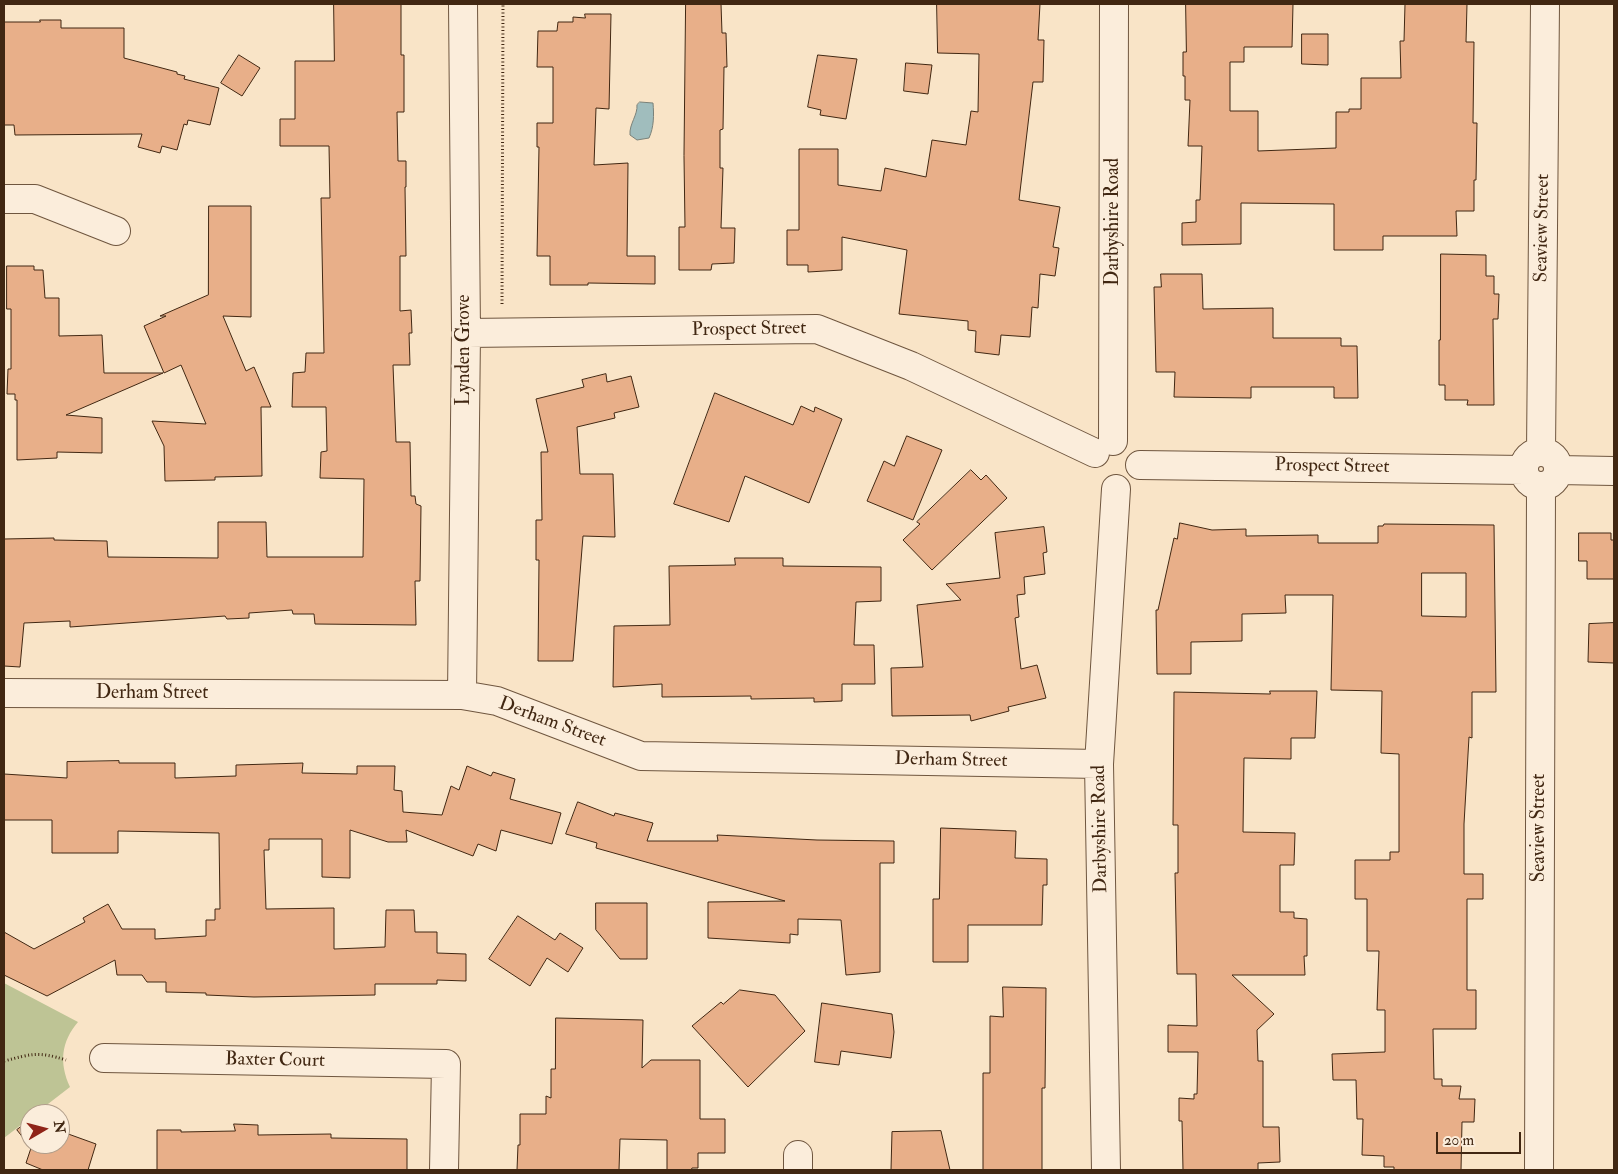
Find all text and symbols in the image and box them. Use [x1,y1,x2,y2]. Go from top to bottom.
street label: Darbyshire Road [1103,158,1125,286]
street label: Seaview Street [1531,173,1555,283]
street label: Lynden Grove [454,295,476,405]
street label: Prospect Street [691,318,807,342]
street label: Prospect Street [1274,455,1390,479]
street label: Derham Street [96,683,208,705]
street label: Derham Street [495,693,609,753]
street label: Derham Street [894,749,1008,773]
street label: Darbyshire Road [1088,765,1114,893]
street label: Seaview Street [1529,774,1551,882]
street label: Baxter Court [225,1049,325,1073]
north arrow [20,1104,70,1154]
text: N [50,1120,69,1134]
scale bar [1438,1122,1523,1154]
text: 20 m [1444,1131,1474,1150]

